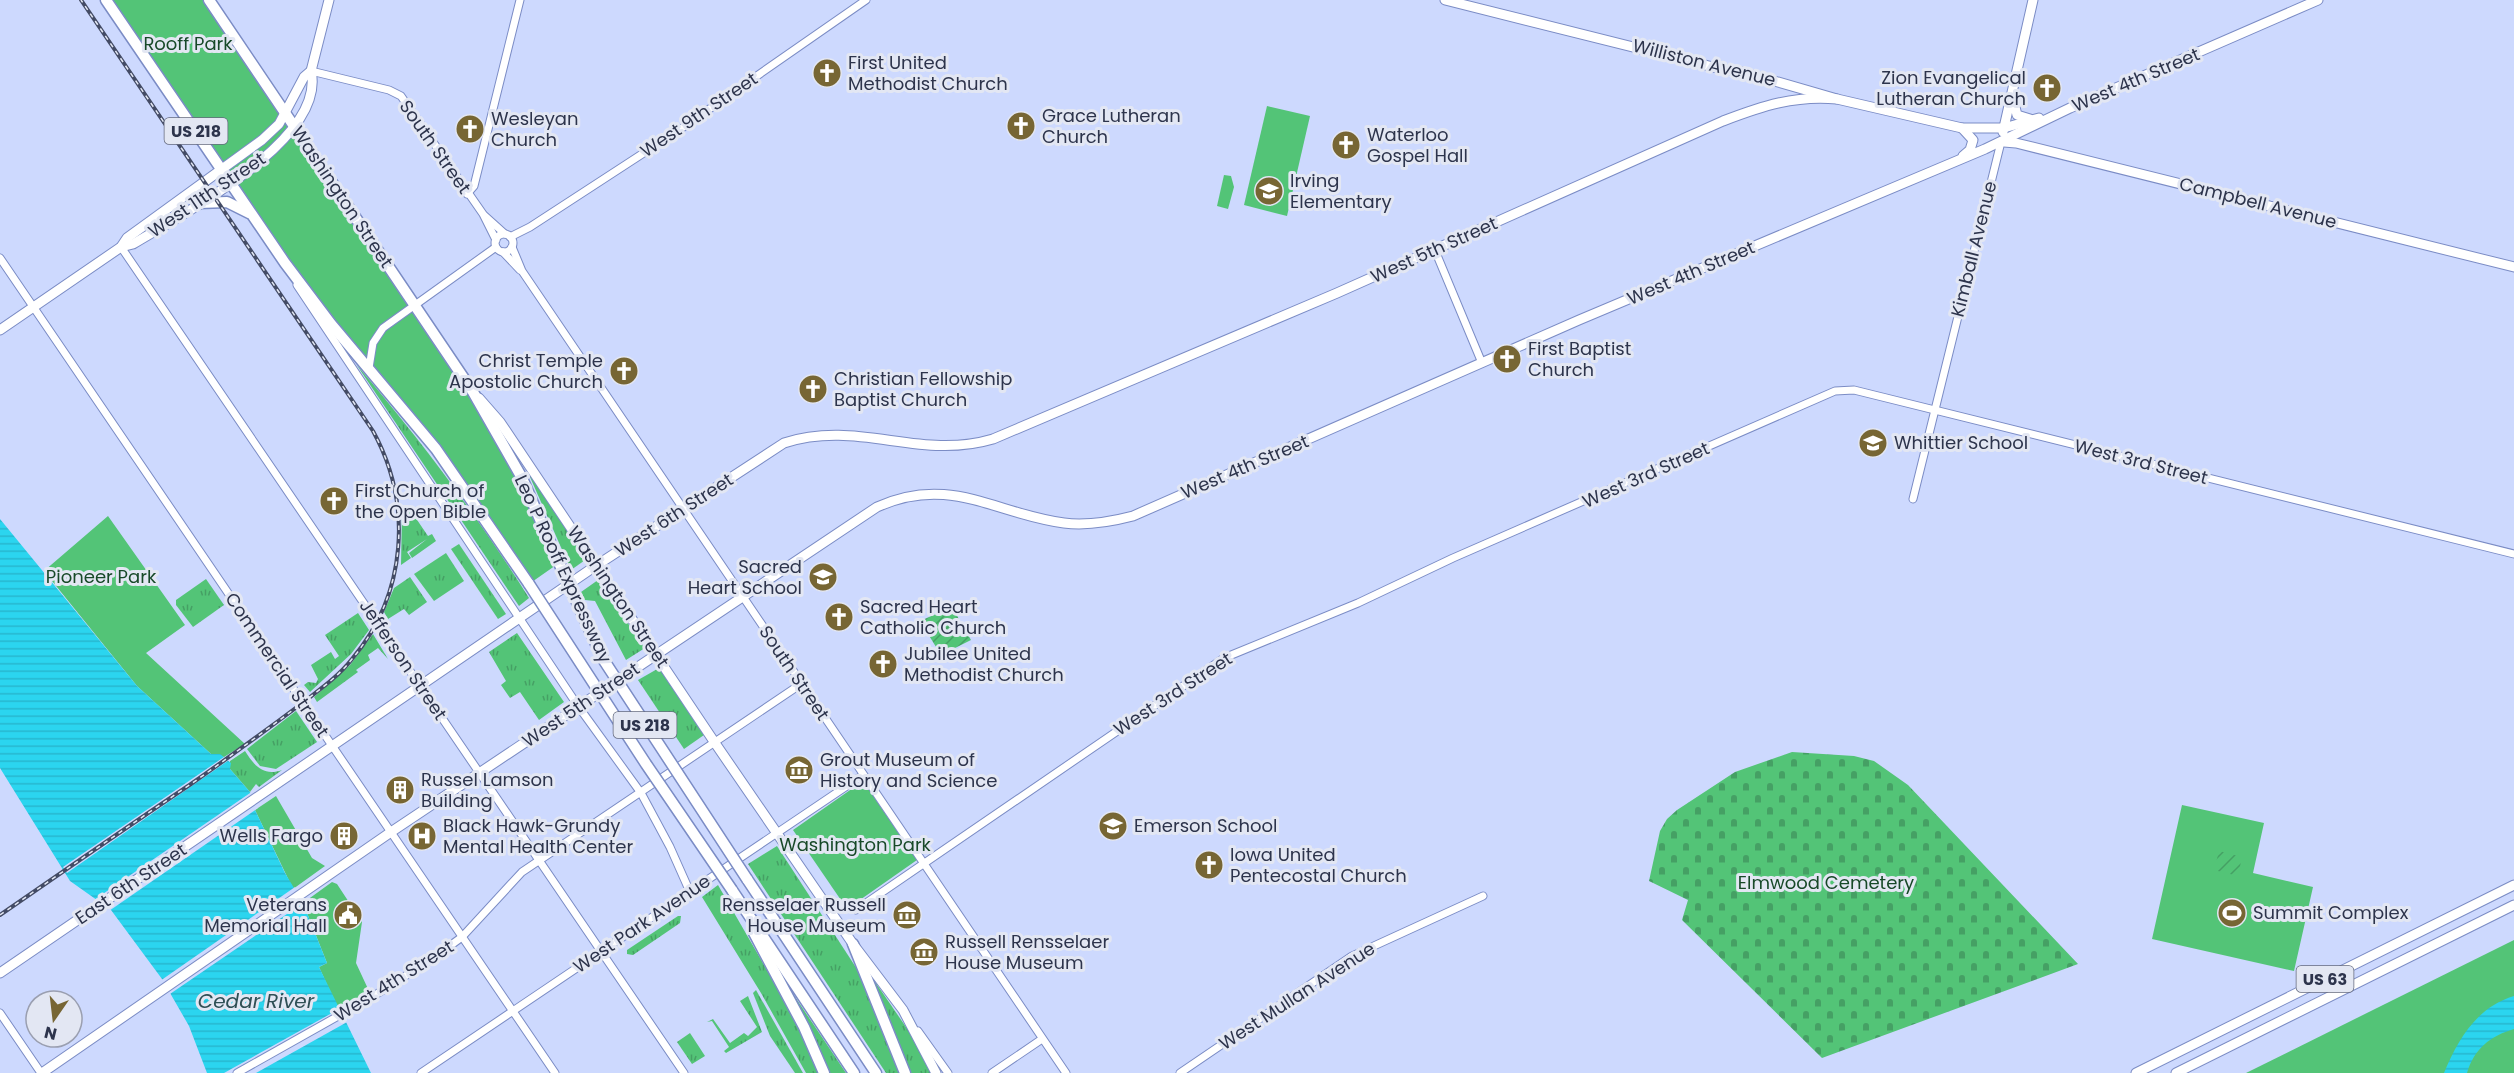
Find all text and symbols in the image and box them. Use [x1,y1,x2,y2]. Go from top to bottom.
park label: Rooff Park [143,31,233,56]
street label: Williston Avenue [1630,33,1778,92]
street label: West 4th Street [2068,41,2203,118]
place label: First United Methodist Church [848,50,1008,96]
church icon: First United Methodist Church [811,57,843,89]
place label: Zion Evangelical Lutheran Church [1876,65,2026,111]
street label: West 9th Street [635,66,762,163]
church icon: Zion Evangelical Lutheran Church [2031,72,2063,104]
street label: South Street [394,95,477,199]
place label: Grace Lutheran Church [1042,103,1181,149]
place label: Wesleyan Church [491,106,579,152]
church icon: Grace Lutheran Church [1005,110,1037,142]
church icon: Wesleyan Church [454,113,486,145]
road number: US 218 [164,118,228,144]
street label: Washington Street [286,121,399,272]
place label: Waterloo Gospel Hall [1367,122,1468,168]
church icon: Waterloo Gospel Hall [1330,129,1362,161]
street label: West 11th Street [143,146,270,243]
place label: Irving Elementary [1290,168,1392,214]
street label: Campbell Avenue [2177,171,2339,234]
school or university icon: Irving Elementary [1253,175,1285,207]
street label: Kimball Avenue [1945,178,2002,320]
street label: West 5th Street [1366,210,1501,289]
street label: West 4th Street [1623,234,1758,311]
place label: First Baptist Church [1528,336,1631,382]
church icon: First Baptist Church [1491,343,1523,375]
place label: Christ Temple Apostolic Church [449,348,603,394]
church icon: Christ Temple Apostolic Church [608,355,640,387]
place label: Christian Fellowship Baptist Church [834,366,1012,412]
church icon: Christian Fellowship Baptist Church [797,373,829,405]
school or university icon: Whittier School [1857,427,1889,459]
street label: West 4th Street [1177,428,1312,505]
place label: Whittier School [1894,430,2028,455]
street label: West 3rd Street [2072,433,2210,490]
street label: West 3rd Street [1578,435,1713,514]
street label: West 6th Street [610,467,738,562]
street label: Leo P Rooff Expressway [509,471,618,667]
place label: First Church of the Open Bible [355,478,486,524]
church icon: First Church of the Open Bible [318,485,350,517]
street label: Washington Street [562,521,675,672]
place label: Sacred Heart School [688,554,802,600]
school or university icon: Sacred Heart School [807,561,839,593]
park label: Pioneer Park [46,564,157,589]
street label: Commercial Street [220,587,335,742]
place label: Sacred Heart Catholic Church [860,594,1006,640]
street label: Jefferson Street [354,595,453,725]
church icon: Sacred Heart Catholic Church [823,601,855,633]
street label: South Street [754,620,835,725]
place label: Jubilee United Methodist Church [904,641,1064,687]
street label: West 3rd Street [1109,646,1237,741]
church icon: Jubilee United Methodist Church [867,648,899,680]
street label: West 5th Street [517,656,644,753]
road number: US 218 [614,712,676,738]
place label: Grout Museum of History and Science [820,747,997,793]
museum icon: Grout Museum of History and Science [783,754,815,786]
place label: Russel Lamson Building [421,767,554,813]
building icon: Russel Lamson Building [384,774,416,806]
school or university icon: Emerson School [1097,810,1129,842]
place label: Black Hawk-Grundy Mental Health Center [443,813,634,859]
place label: Emerson School [1134,813,1277,838]
building icon: Wells Fargo [328,820,360,852]
hospital icon: Black Hawk-Grundy Mental Health Center [406,820,438,852]
place label: Wells Fargo [220,823,323,848]
park label: Washington Park [779,832,932,857]
street label: East 6th Street [70,837,191,930]
place label: Iowa United Pentecostal Church [1230,842,1407,888]
church icon: Iowa United Pentecostal Church [1193,849,1225,881]
street label: West Park Avenue [568,868,715,979]
park label: Elmwood Cemetery [1738,870,1914,895]
place label: Veterans Memorial Hall [204,892,327,938]
place label: Rensselaer Russell House Museum [722,892,886,938]
sports icon: Summit Complex [2216,897,2248,929]
public building icon: Veterans Memorial Hall [332,899,364,931]
museum icon: Rensselaer Russell House Museum [891,899,923,931]
place label: Summit Complex [2253,900,2409,925]
place label: Russell Rensselaer House Museum [945,929,1109,975]
street label: West 4th Street [329,934,458,1027]
museum icon: Russell Rensselaer House Museum [908,936,940,968]
street label: West Mullan Avenue [1214,936,1380,1055]
road number: US 63 [2296,966,2354,992]
water label: Cedar River [198,987,315,1015]
north arrow [24,989,84,1049]
text: N [42,1020,59,1046]

